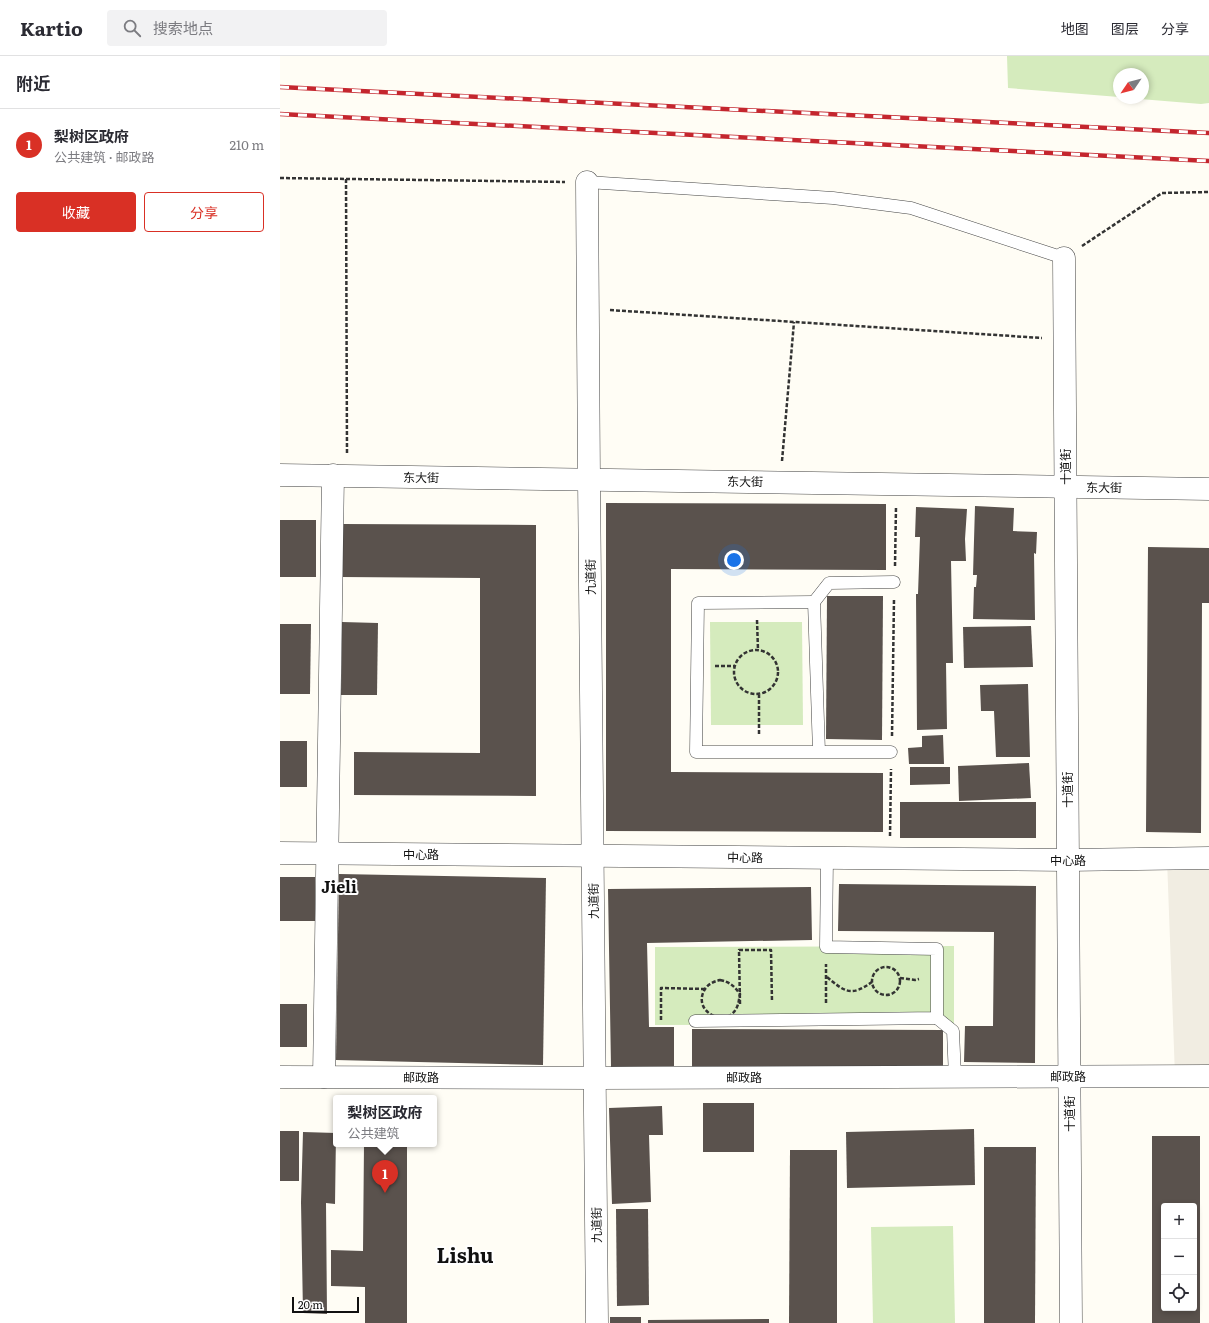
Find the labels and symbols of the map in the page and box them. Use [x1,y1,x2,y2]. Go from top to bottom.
north arrow [1113,68,1149,104]
street label: 十道街 [1056,449,1074,485]
street label: 东大街 [403,468,439,486]
street label: 东大街 [727,472,763,490]
street label: 东大街 [1086,478,1122,496]
your location [724,550,744,570]
street label: 九道街 [581,559,599,595]
street label: 十道街 [1058,772,1076,808]
street label: 中心路 [403,845,439,863]
street label: 中心路 [727,848,763,866]
street label: 中心路 [1050,851,1086,869]
district label: Jieli [321,874,357,898]
street label: 九道街 [584,883,602,919]
street label: 邮政路 [1050,1067,1086,1085]
street label: 邮政路 [403,1068,439,1086]
street label: 邮政路 [726,1068,762,1086]
street label: 十道街 [1060,1096,1078,1132]
pin: 1 [372,1160,398,1193]
street label: 九道街 [587,1207,605,1243]
district label: Lishu [436,1239,494,1269]
scale bar [292,1295,359,1314]

